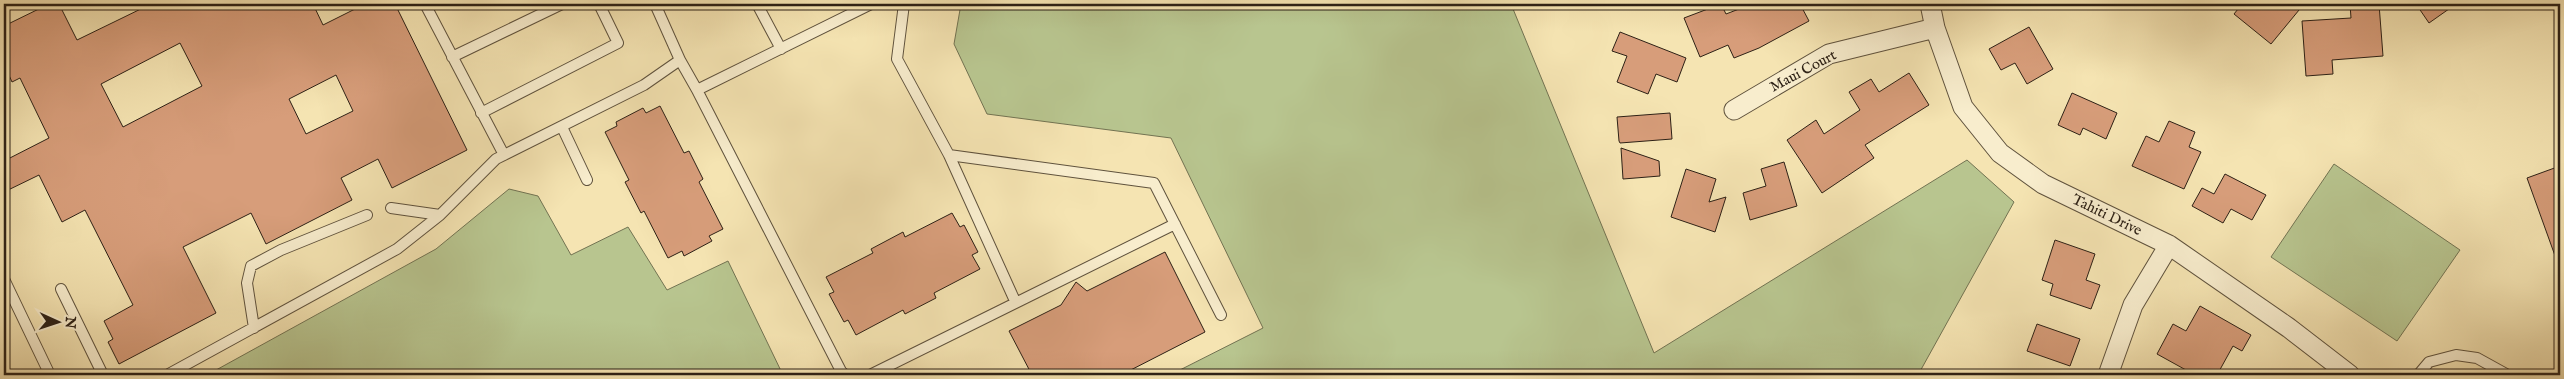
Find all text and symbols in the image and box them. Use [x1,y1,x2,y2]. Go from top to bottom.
street label: Maui Court [1766,46,1840,96]
street label: Tahiti Drive [2069,190,2145,240]
north arrow [32,296,82,346]
text: N [61,315,79,329]

